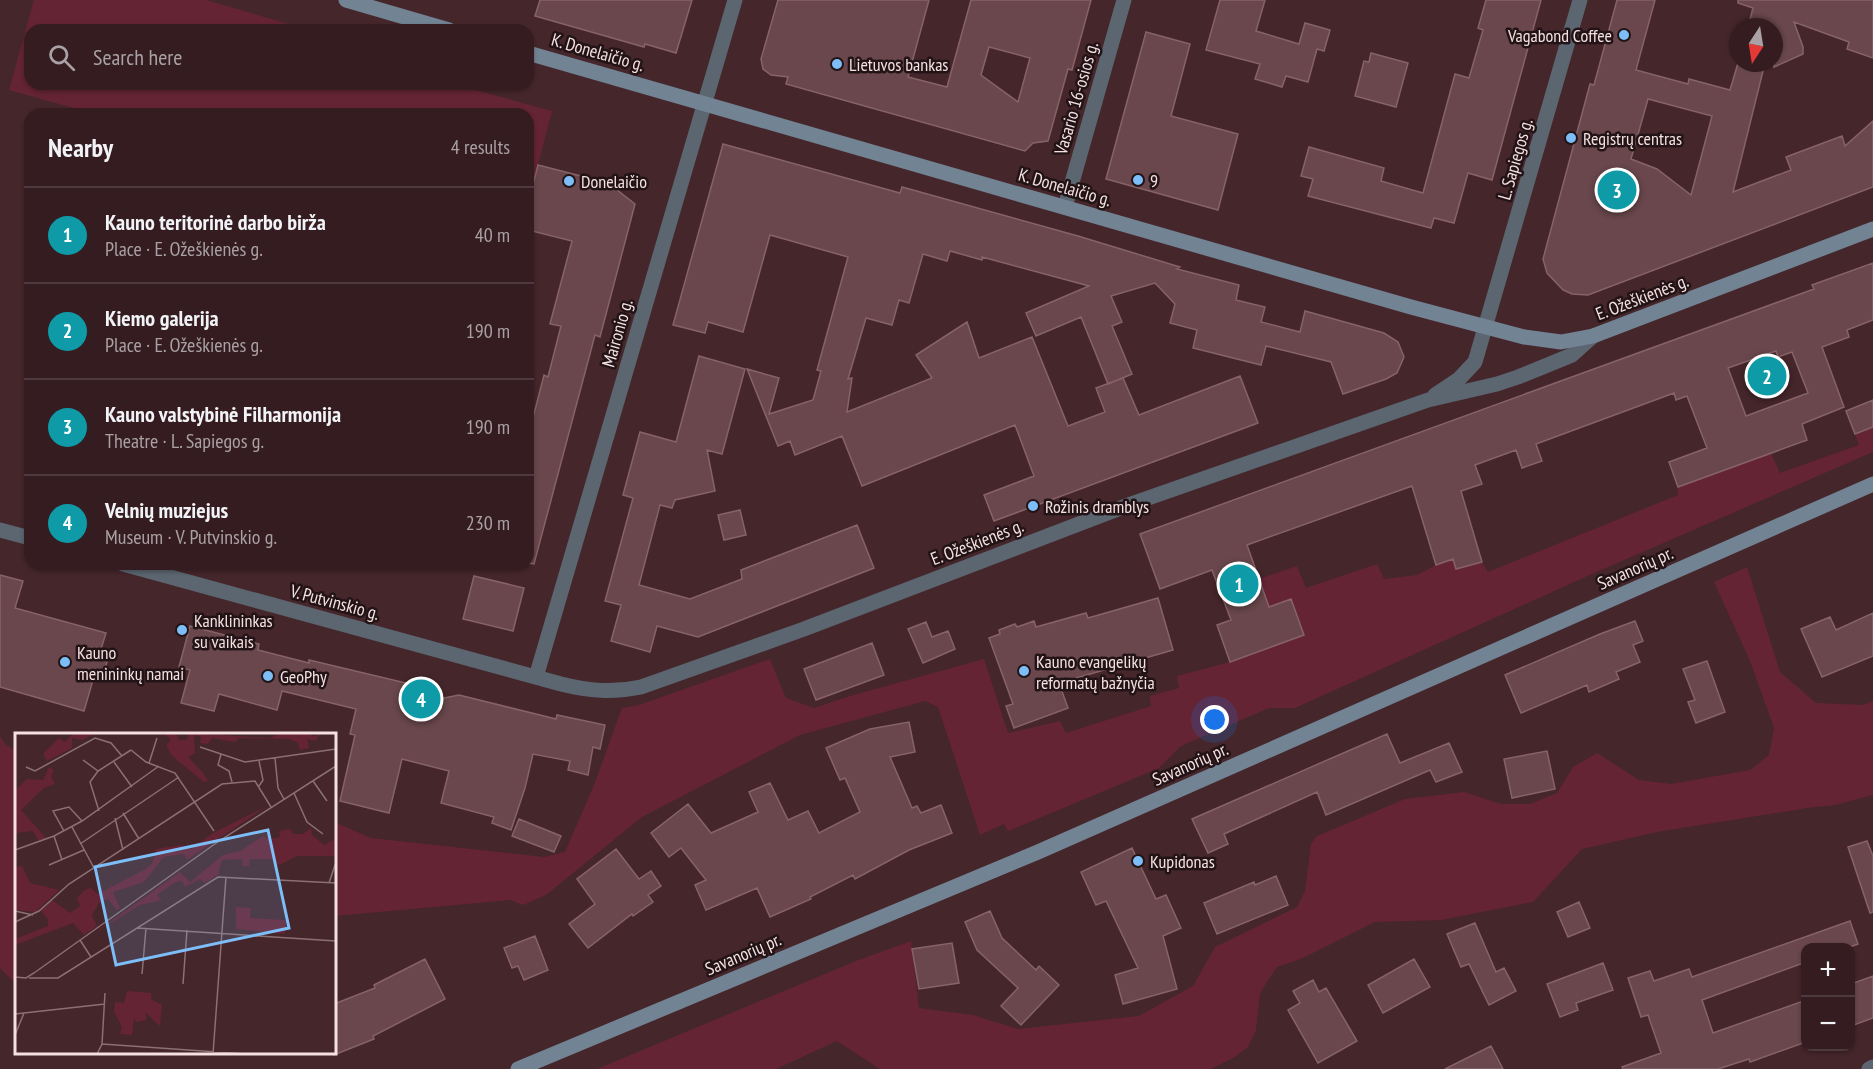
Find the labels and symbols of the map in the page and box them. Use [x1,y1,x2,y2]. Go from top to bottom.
north arrow [1729,18,1783,72]
place label: Vagabond Coffee [1507,24,1612,47]
street label: K. Donelaičio g. [549,28,647,76]
marker: Vagabond Coffee [1617,28,1631,42]
street label: Vasario 16-osios g. [1049,39,1103,158]
place label: Lietuvos bankas [849,53,948,76]
marker: Lietuvos bankas [830,57,844,71]
street label: L. Sapiegos g. [1492,116,1538,202]
place label: Registrų centras [1583,127,1682,150]
marker: Registrų centras [1564,131,1578,145]
street label: K. Donelaičio g. [1016,163,1114,211]
pin: 3 [1598,168,1636,213]
place label: 9 [1150,169,1158,192]
place label: Donelaičio [581,170,647,193]
marker: 9 [1131,173,1145,187]
marker: Donelaičio [562,174,576,188]
street label: E. Ožeškienės g. [1592,269,1692,325]
street label: Maironio g. [596,296,638,370]
pin: 2 [1748,354,1786,398]
place label: Rožinis dramblys [1045,495,1149,518]
marker: Rožinis dramblys [1026,499,1040,513]
street label: E. Ožeškienės g. [927,514,1027,570]
street label: Savanorių pr. [1594,541,1676,595]
pin: 1 [1220,562,1258,606]
street label: V. Putvinskio g. [287,579,382,625]
place label: Kanklininkas su vaikais [194,609,273,653]
marker: Kanklininkas su vaikais [175,623,189,637]
place label: Kauno menininkų namai [77,641,184,685]
place label: Kauno evangelikų reformatų bažnyčia [1036,650,1155,694]
marker: Kauno menininkų namai [58,655,72,669]
marker: Kauno evangelikų reformatų bažnyčia [1017,664,1031,678]
place label: GeoPhy [280,665,327,688]
marker: GeoPhy [261,669,275,683]
pin: 4 [402,676,440,722]
your location [1200,705,1229,734]
inset map [15,733,336,1054]
street label: Savanorių pr. [1149,737,1231,791]
place label: Kupidonas [1150,850,1215,873]
marker: Kupidonas [1131,854,1145,868]
street label: Savanorių pr. [702,928,784,980]

